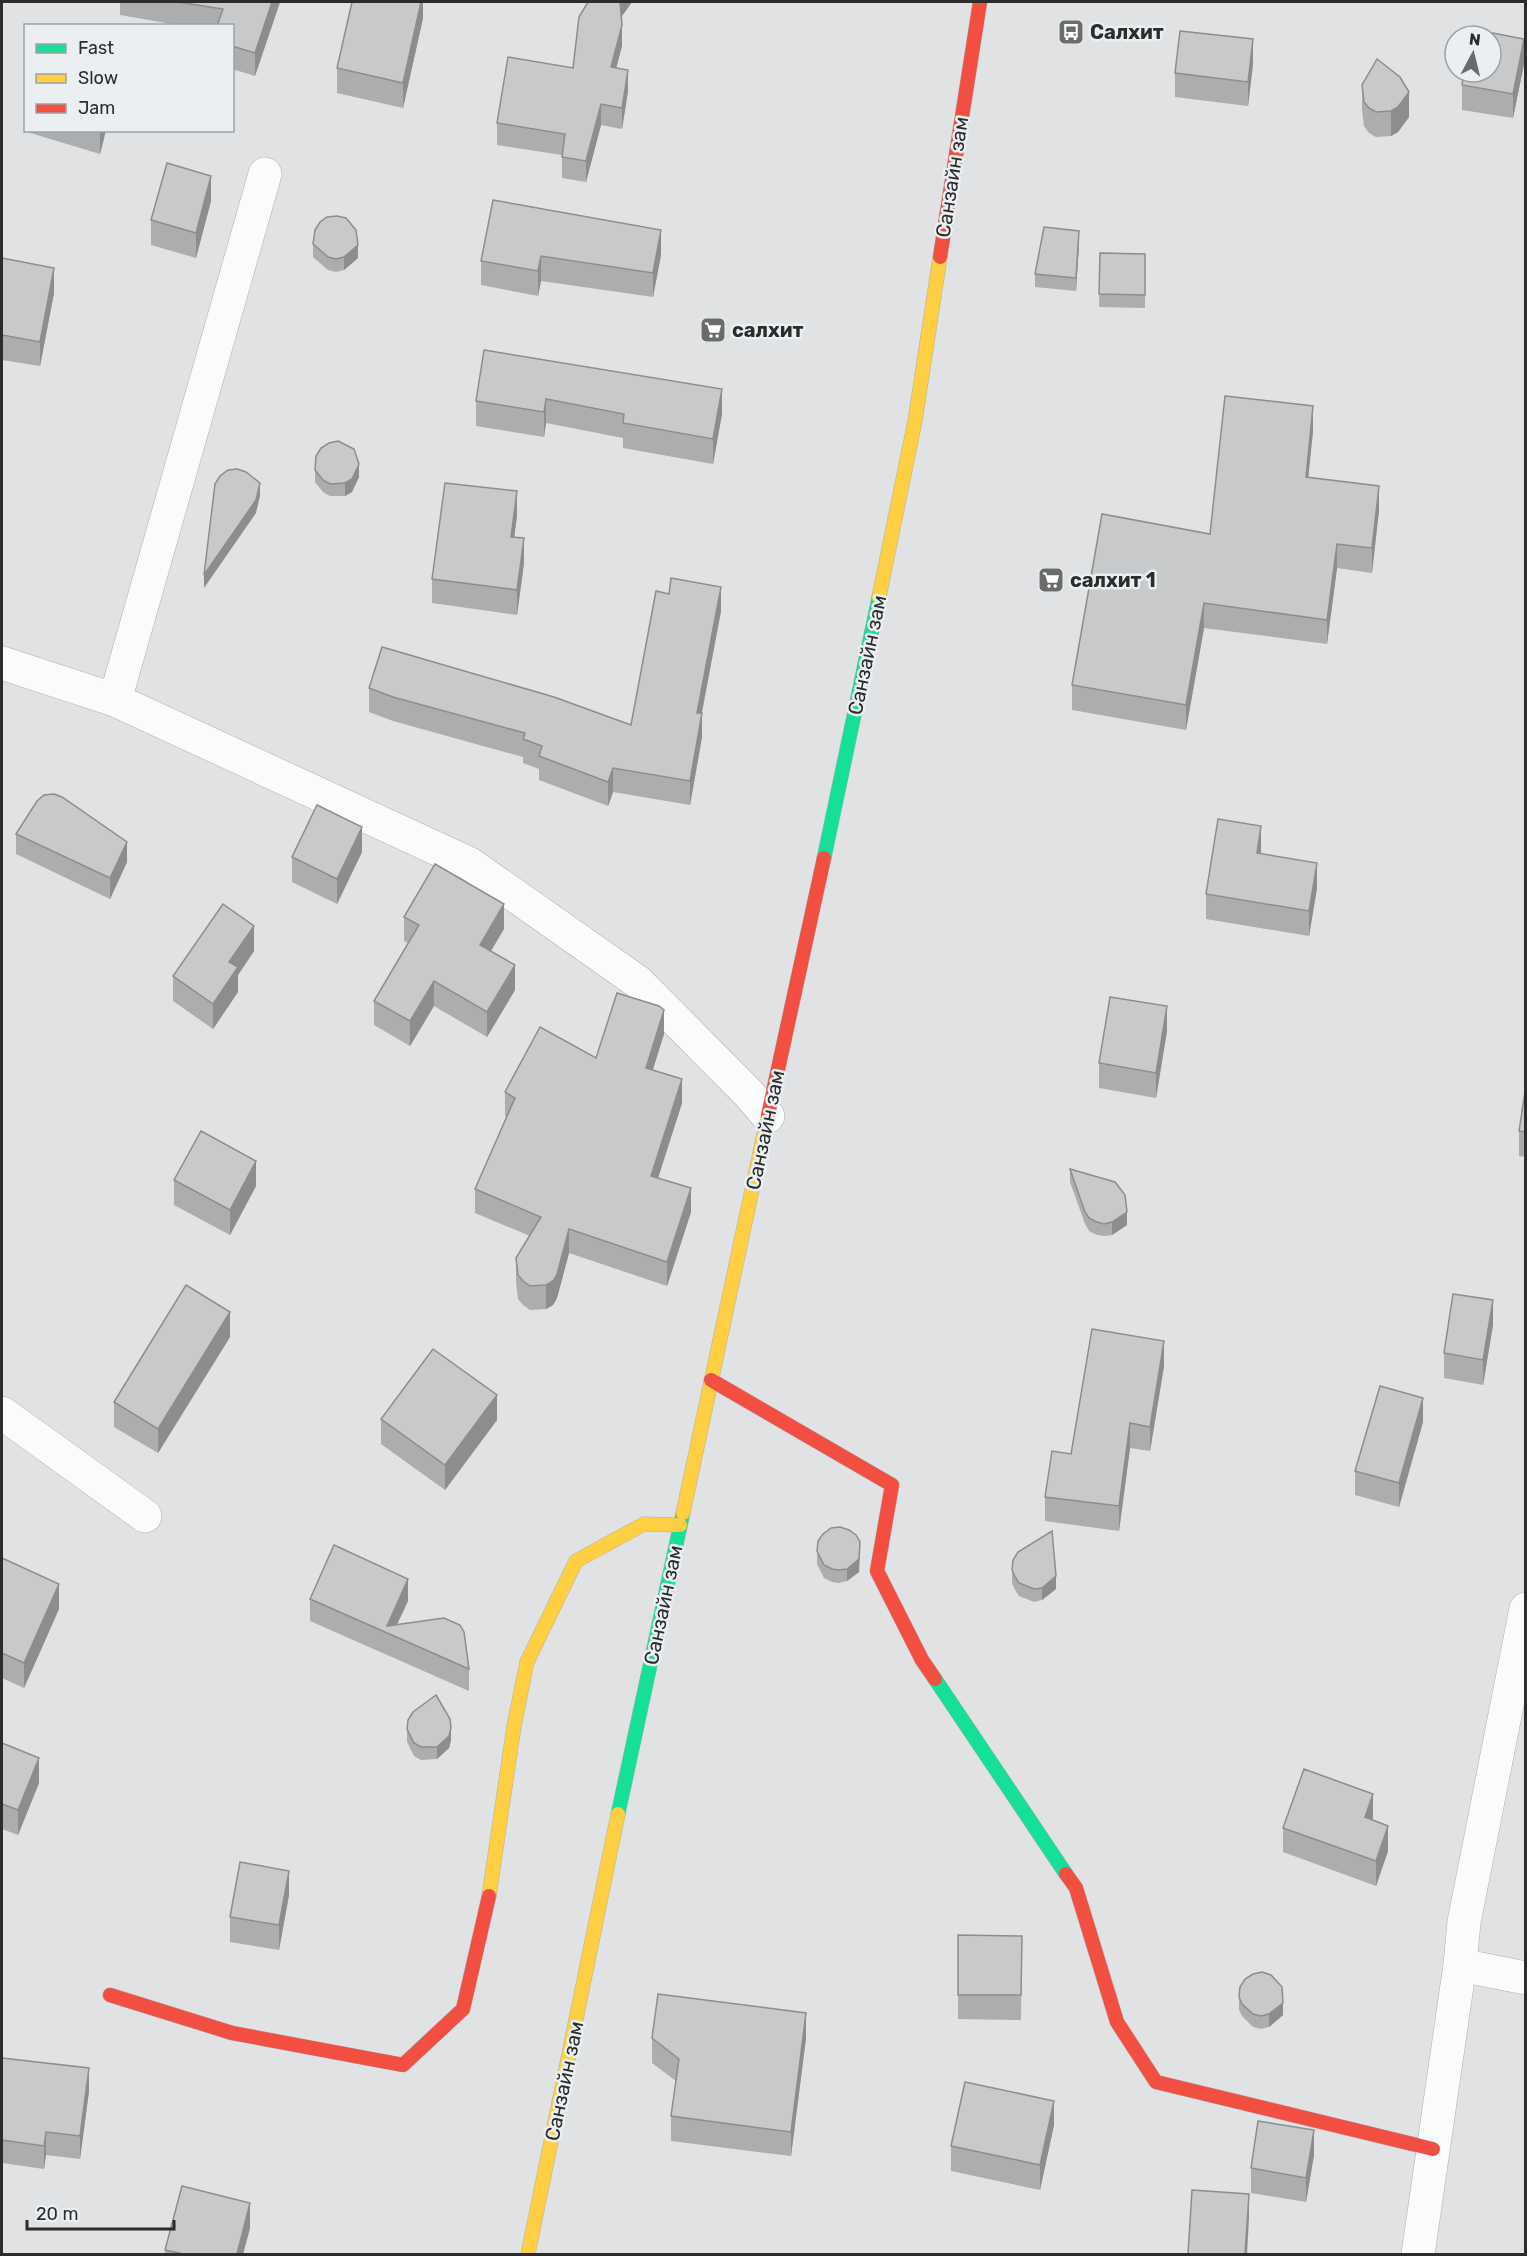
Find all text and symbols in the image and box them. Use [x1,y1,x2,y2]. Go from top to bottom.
bus stop icon: Салхит [1056,17,1086,47]
place label: Салхит [1090,20,1164,44]
legend [24,24,234,132]
north arrow [1443,24,1503,84]
text: N [1468,29,1482,50]
text: Fast [78,37,114,59]
text: Slow [78,67,118,89]
text: Jam [78,97,115,119]
street label: Санзайн зам [931,115,973,239]
supermarket icon: салхит [698,315,728,345]
place label: салхит [732,318,804,342]
supermarket icon: салхит 1 [1036,565,1066,595]
place label: салхит 1 [1070,568,1156,592]
street label: Санзайн зам [843,593,891,717]
street label: Санзайн зам [741,1068,789,1192]
street label: Санзайн зам [639,1543,687,1667]
street label: Санзайн зам [540,2019,588,2143]
scale bar [27,2193,174,2231]
text: 20 m [36,2203,78,2225]

